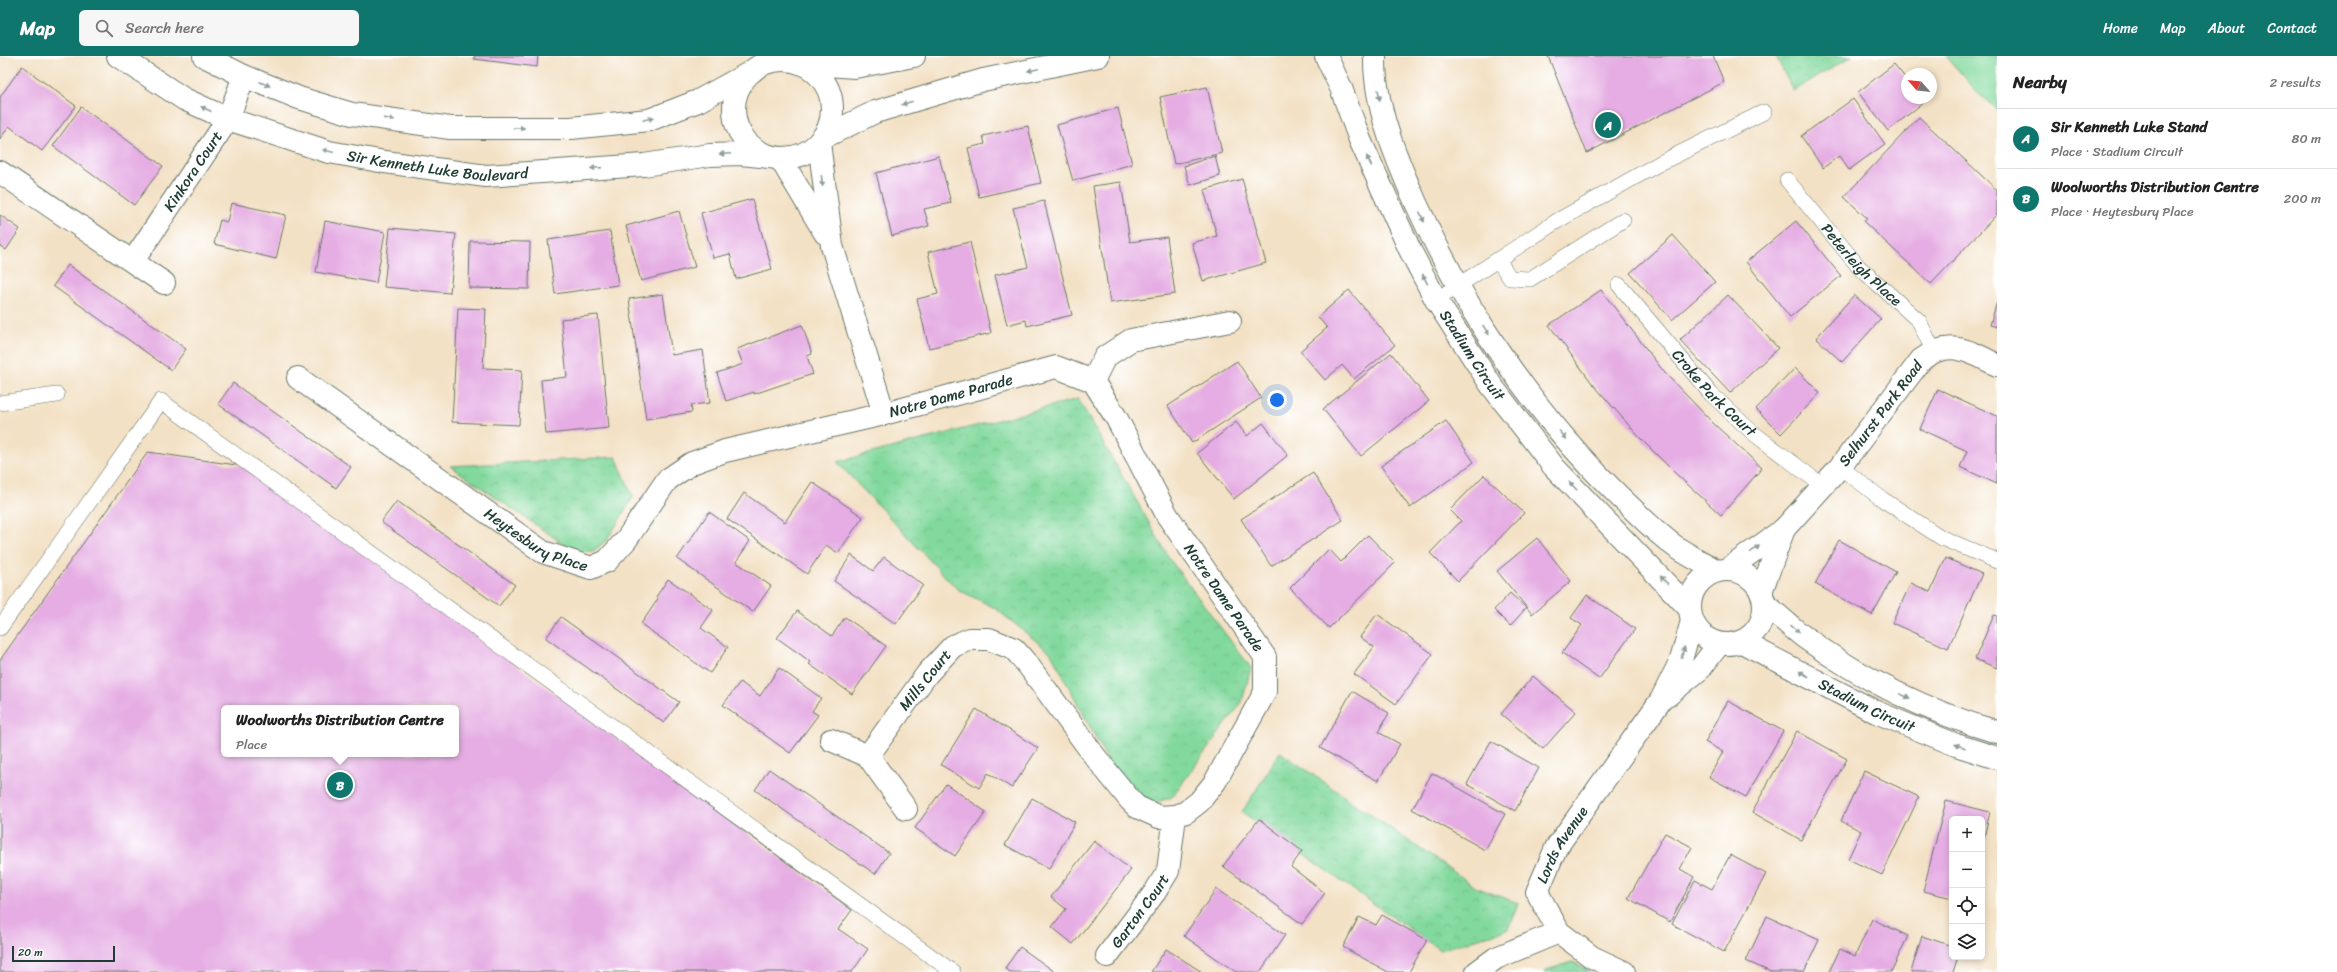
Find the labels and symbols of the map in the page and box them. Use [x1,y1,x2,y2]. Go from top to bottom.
one-way arrow [1027,67,1039,73]
north arrow [1901,68,1937,104]
one-way arrow [259,82,271,88]
one-way arrow [1376,89,1382,101]
one-way arrow [901,100,913,106]
one-way arrow [200,106,211,112]
pin: A [1595,110,1621,140]
one-way arrow [383,116,395,122]
one-way arrow [642,116,654,122]
street label: Kinkora Court [157,125,230,217]
one-way arrow [513,125,526,131]
street label: Sir Kenneth Luke Boulevard [345,142,530,189]
one-way arrow [322,148,334,154]
one-way arrow [719,151,731,158]
one-way arrow [1366,155,1373,167]
one-way arrow [590,165,602,172]
one-way arrow [819,175,826,187]
one-way arrow [1420,211,1426,223]
street label: Peterleigh Place [1815,217,1908,313]
one-way arrow [1422,273,1428,284]
street label: Stadium Circuit [1433,305,1512,407]
one-way arrow [1482,325,1490,336]
street label: Croke Park Court [1665,343,1763,444]
street label: Selhurst Park Road [1832,354,1930,472]
street label: Notre Dame Parade [886,366,1016,425]
your location [1267,390,1287,410]
one-way arrow [1558,430,1567,440]
one-way arrow [1569,482,1578,491]
street label: Heytesbury Place [478,501,592,579]
street label: Notre Dame Parade [1177,538,1271,658]
one-way arrow [1750,545,1760,553]
one-way arrow [1659,575,1669,585]
one-way arrow [1789,624,1800,633]
street label: Mills Court [892,643,958,716]
one-way arrow [1680,646,1686,658]
one-way arrow [1798,670,1810,677]
street label: Stadium Circuit [1814,671,1920,740]
one-way arrow [1900,693,1911,699]
one-way arrow [1954,743,1966,749]
pin: B [327,770,353,800]
street label: Lords Avenue [1529,801,1595,888]
street label: Garton Court [1104,868,1177,954]
scale bar [12,944,115,963]

